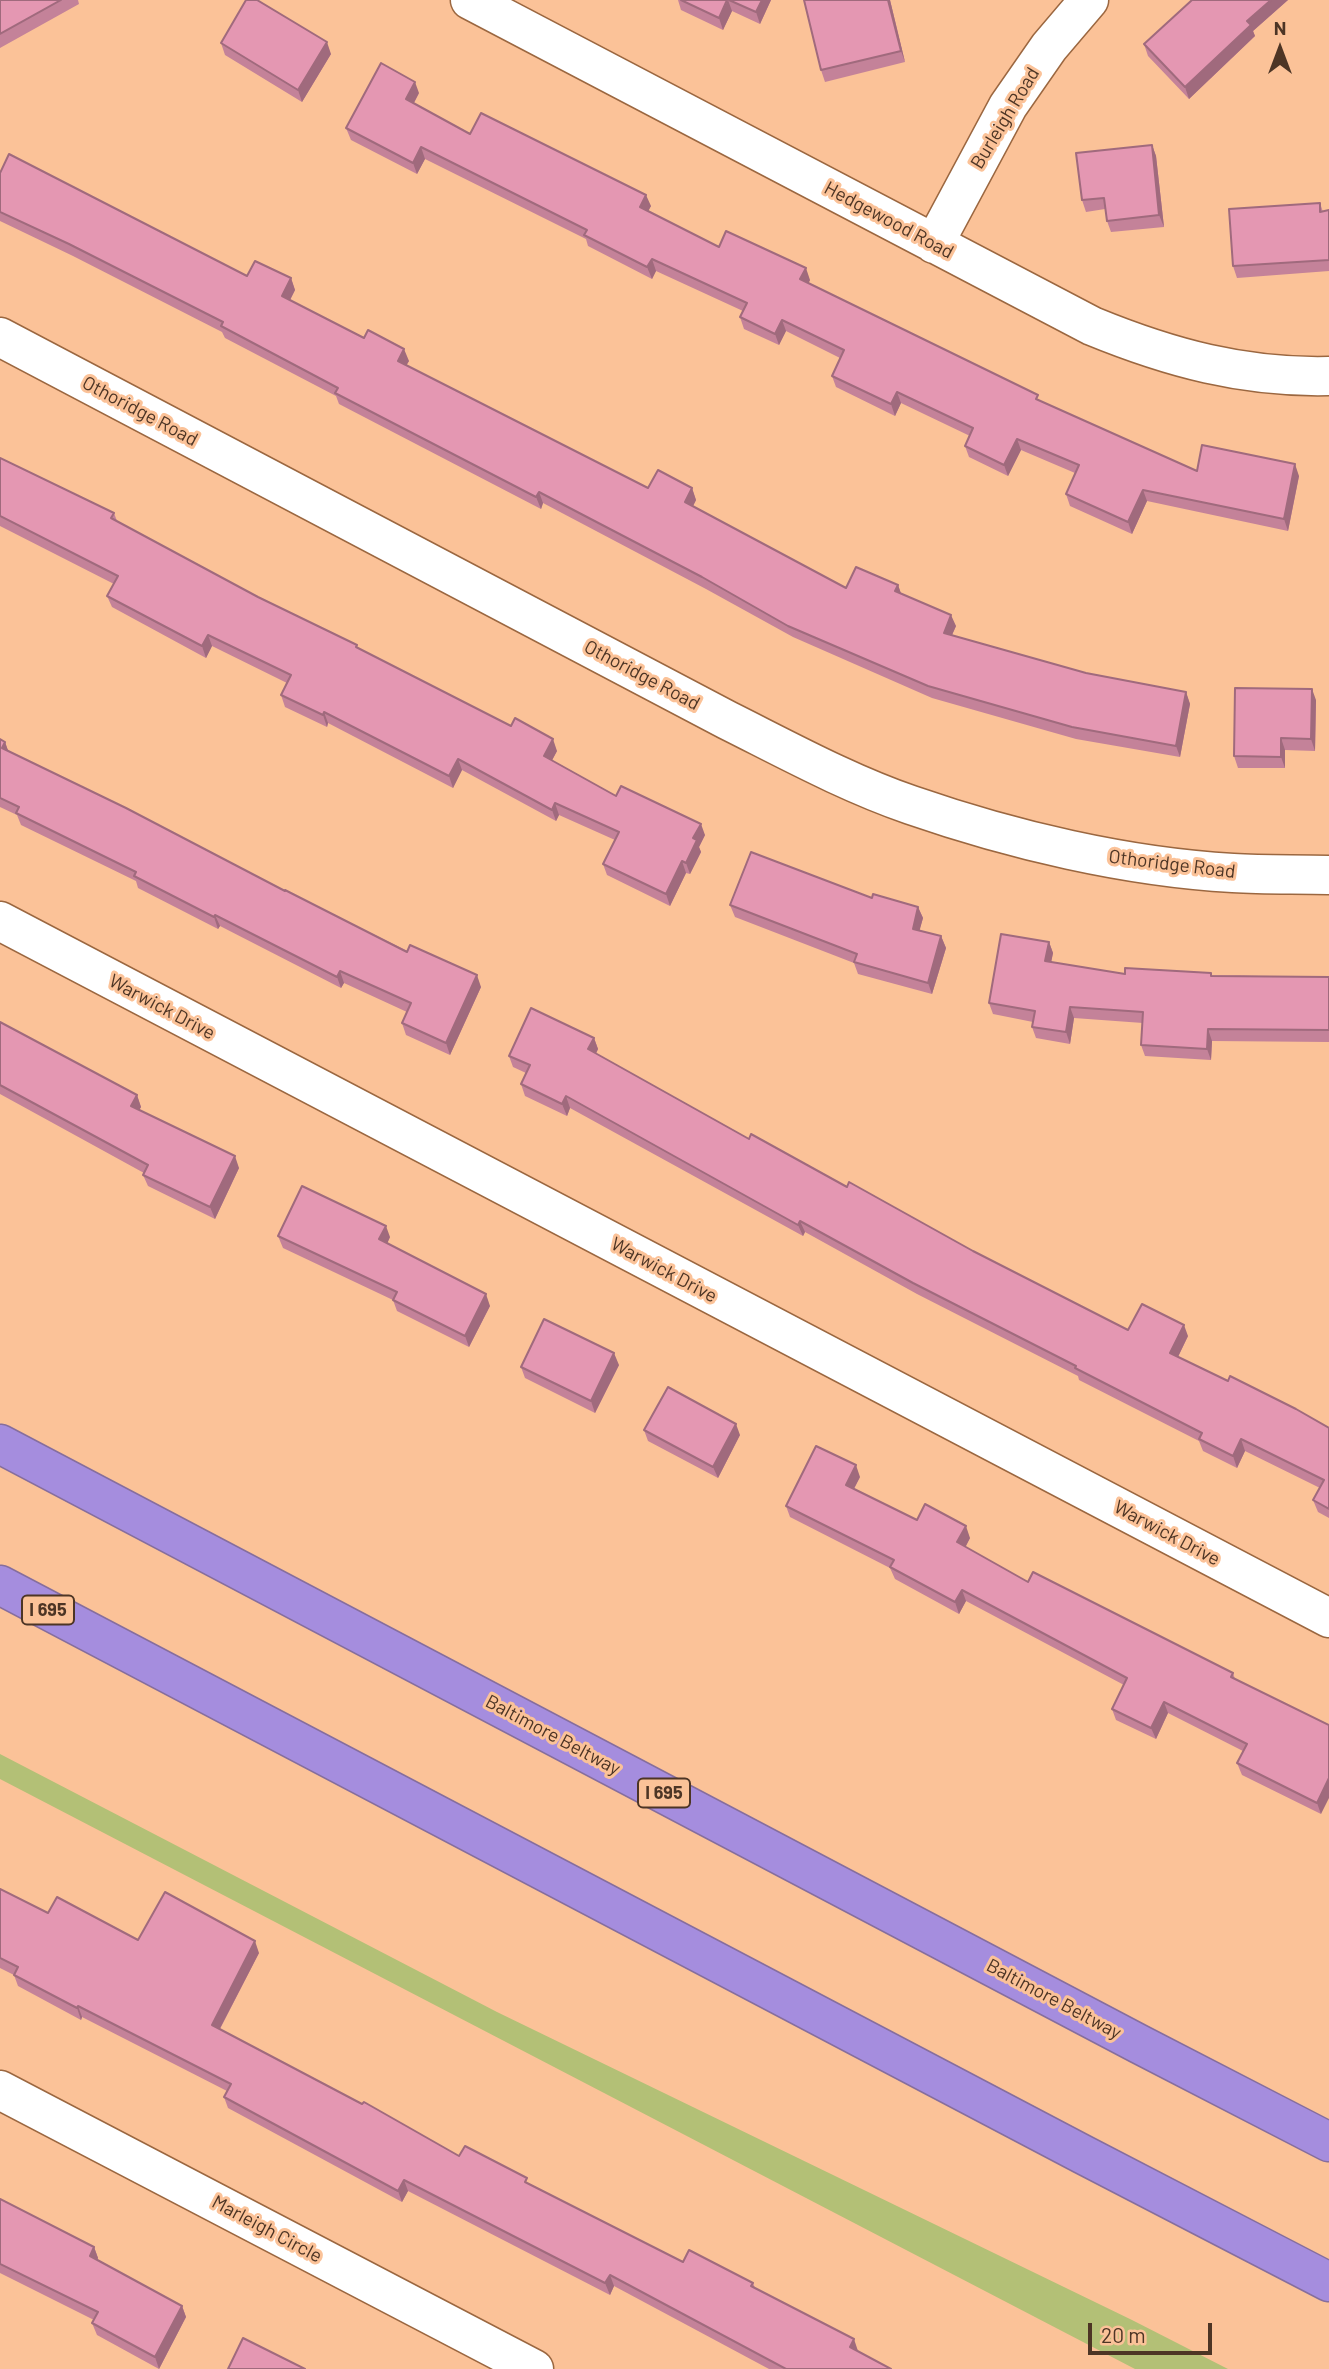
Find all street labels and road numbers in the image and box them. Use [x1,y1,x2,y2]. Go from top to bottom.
street label: Burleigh Road [966,63,1044,173]
street label: Hedgewood Road [820,176,958,264]
street label: Othoridge Road [78,371,202,451]
street label: Othoridge Road [580,635,704,715]
street label: Othoridge Road [1107,845,1237,883]
street label: Warwick Drive [105,969,219,1045]
street label: Warwick Drive [607,1232,721,1308]
street label: Warwick Drive [1110,1495,1224,1571]
road number: I 695 [22,1596,74,1624]
street label: Baltimore Beltway [482,1690,624,1780]
road number: I 695 [638,1778,690,1808]
street label: Baltimore Beltway [983,1954,1125,2044]
street label: Marleigh Circle [208,2190,326,2268]

